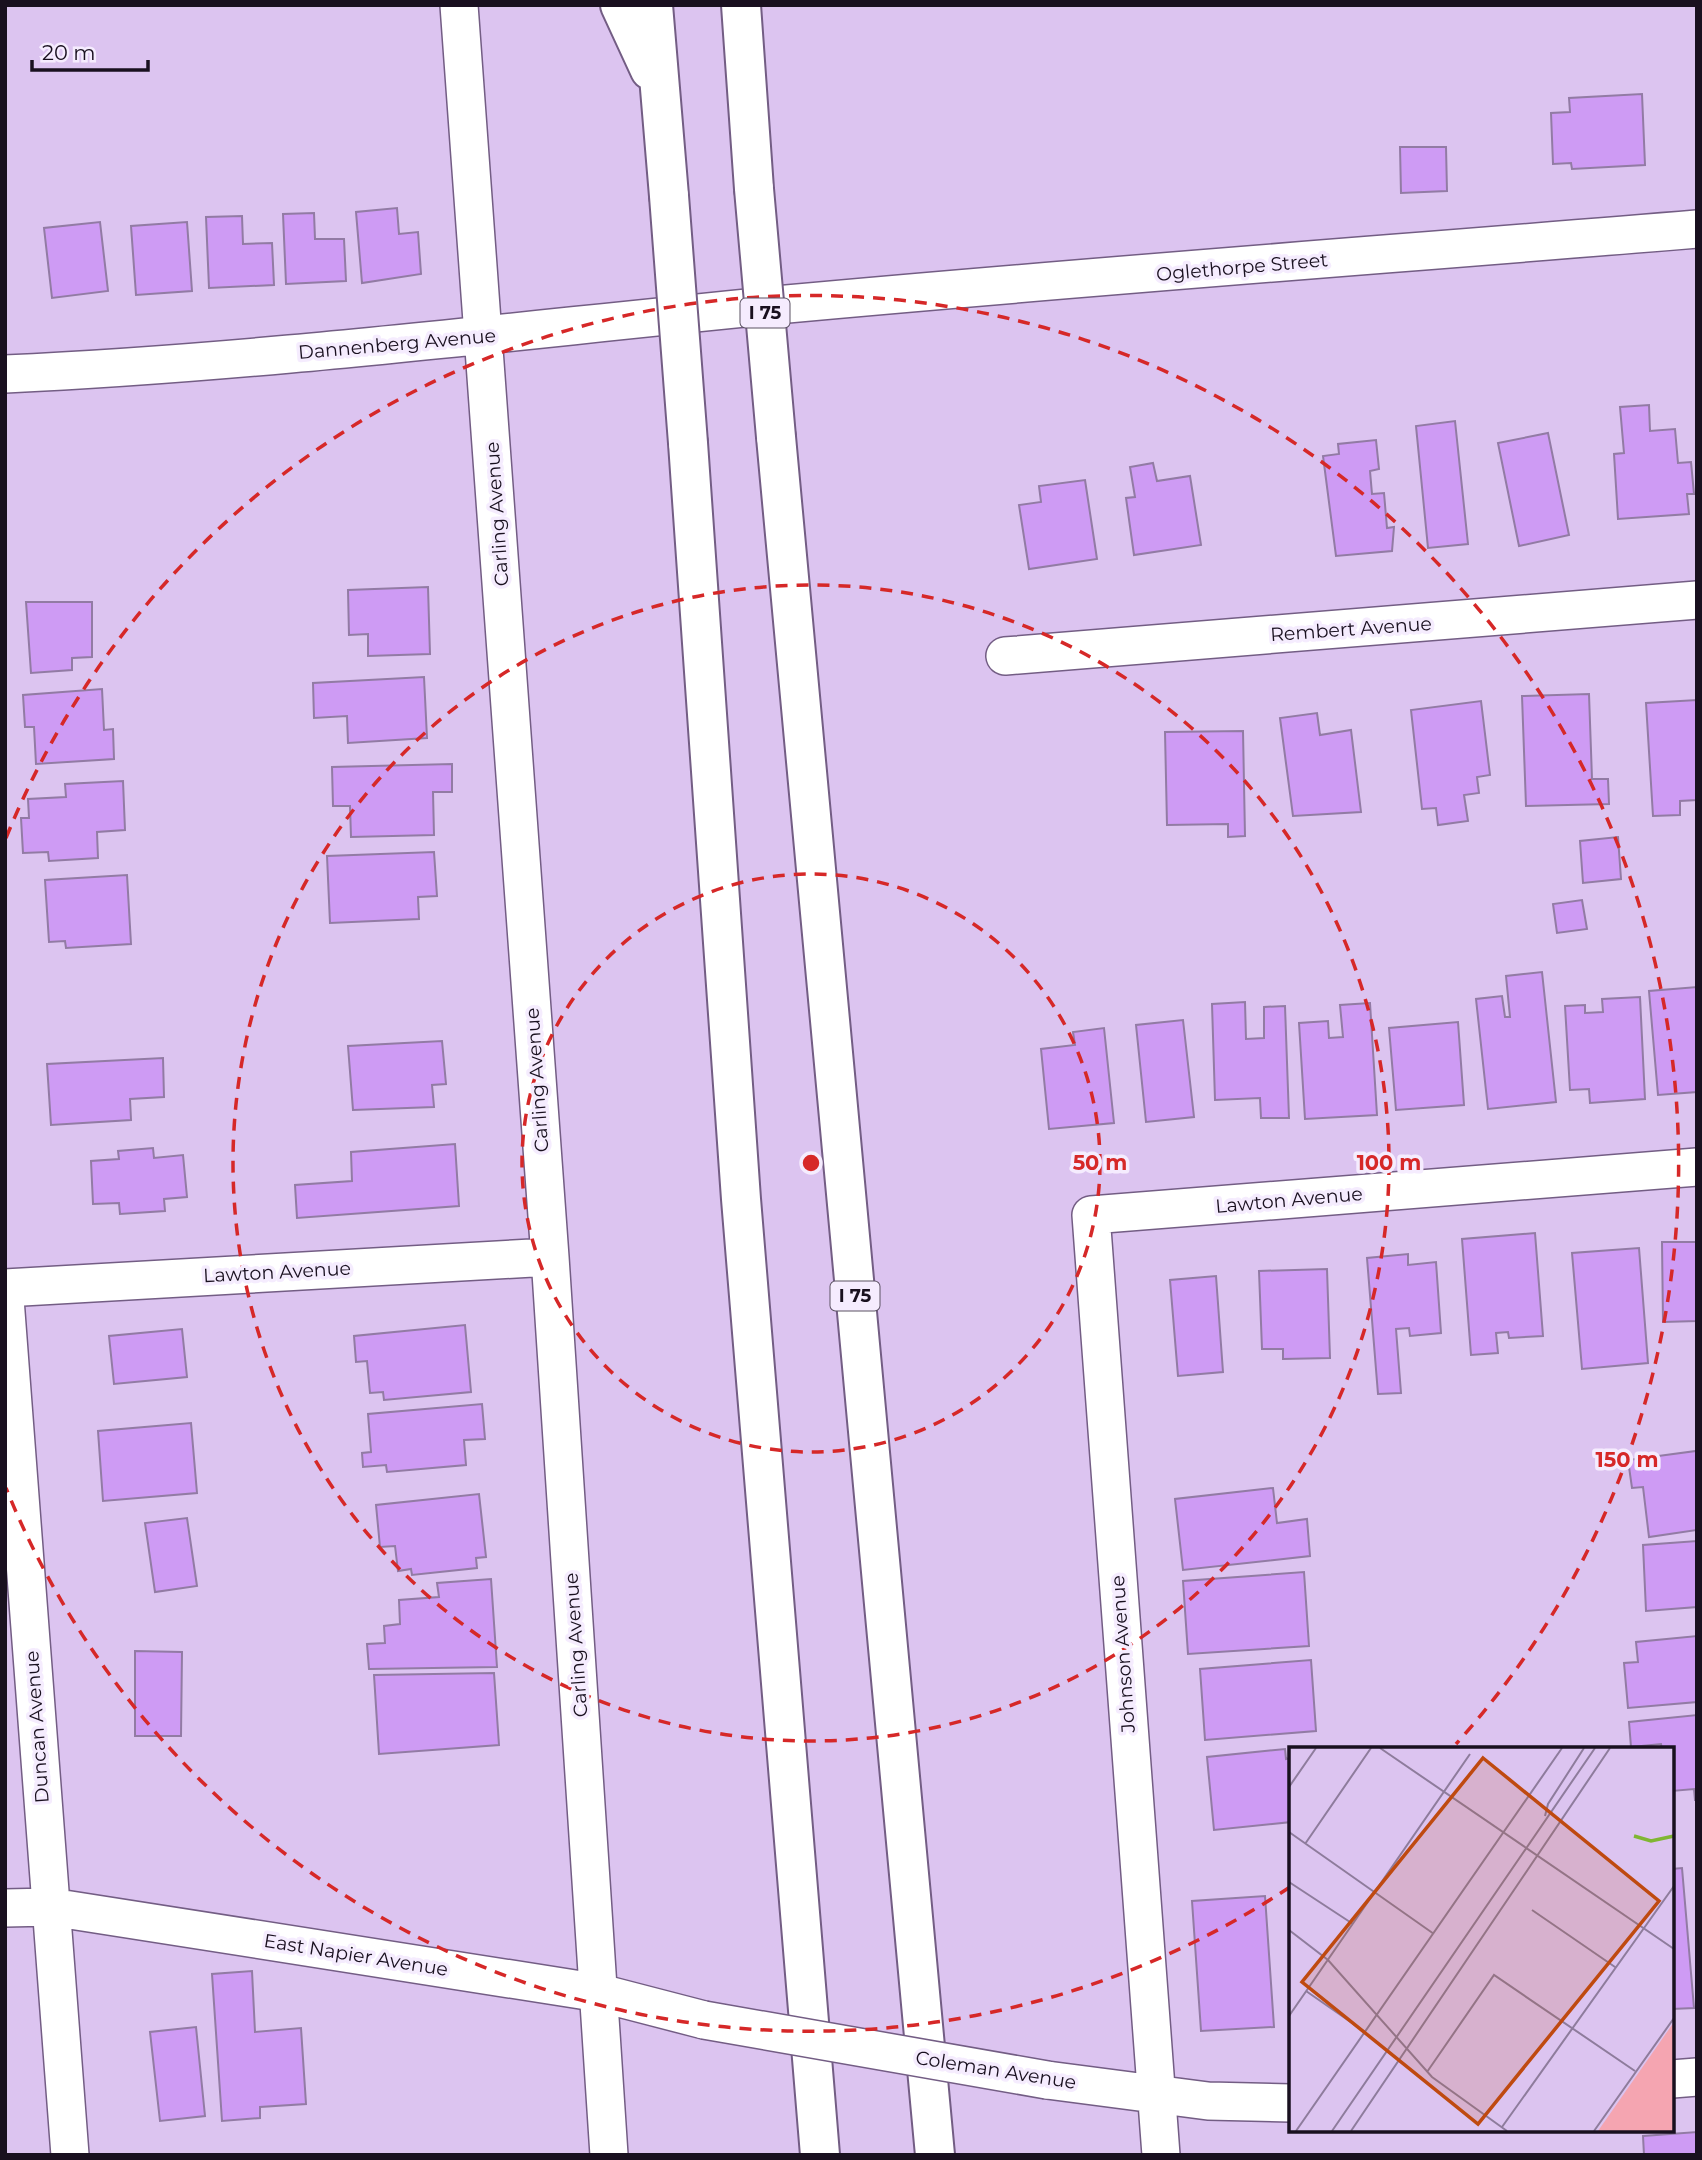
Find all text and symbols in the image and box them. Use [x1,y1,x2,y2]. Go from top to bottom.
scale bar [32,28,147,72]
text: 20 m [42,40,96,65]
street label: Oglethorpe Street [1155,248,1329,286]
road number: I 75 [740,298,790,328]
street label: Dannenberg Avenue [297,324,497,364]
street label: Carling Avenue [480,441,514,587]
street label: Rembert Avenue [1269,612,1433,646]
street label: Carling Avenue [520,1007,554,1153]
text: 50 m [1073,1150,1127,1175]
text: 100 m [1357,1150,1421,1175]
centre of rings [799,1151,823,1175]
street label: Lawton Avenue [1214,1182,1364,1218]
street label: Lawton Avenue [203,1257,351,1287]
road number: I 75 [830,1282,880,1310]
text: 150 m [1596,1447,1658,1472]
street label: Carling Avenue [559,1572,593,1718]
street label: Johnson Avenue [1106,1574,1140,1735]
street label: Duncan Avenue [20,1650,54,1804]
inset map [1289,1747,1674,2132]
street label: East Napier Avenue [262,1929,450,1981]
street label: Coleman Avenue [914,2046,1078,2094]

